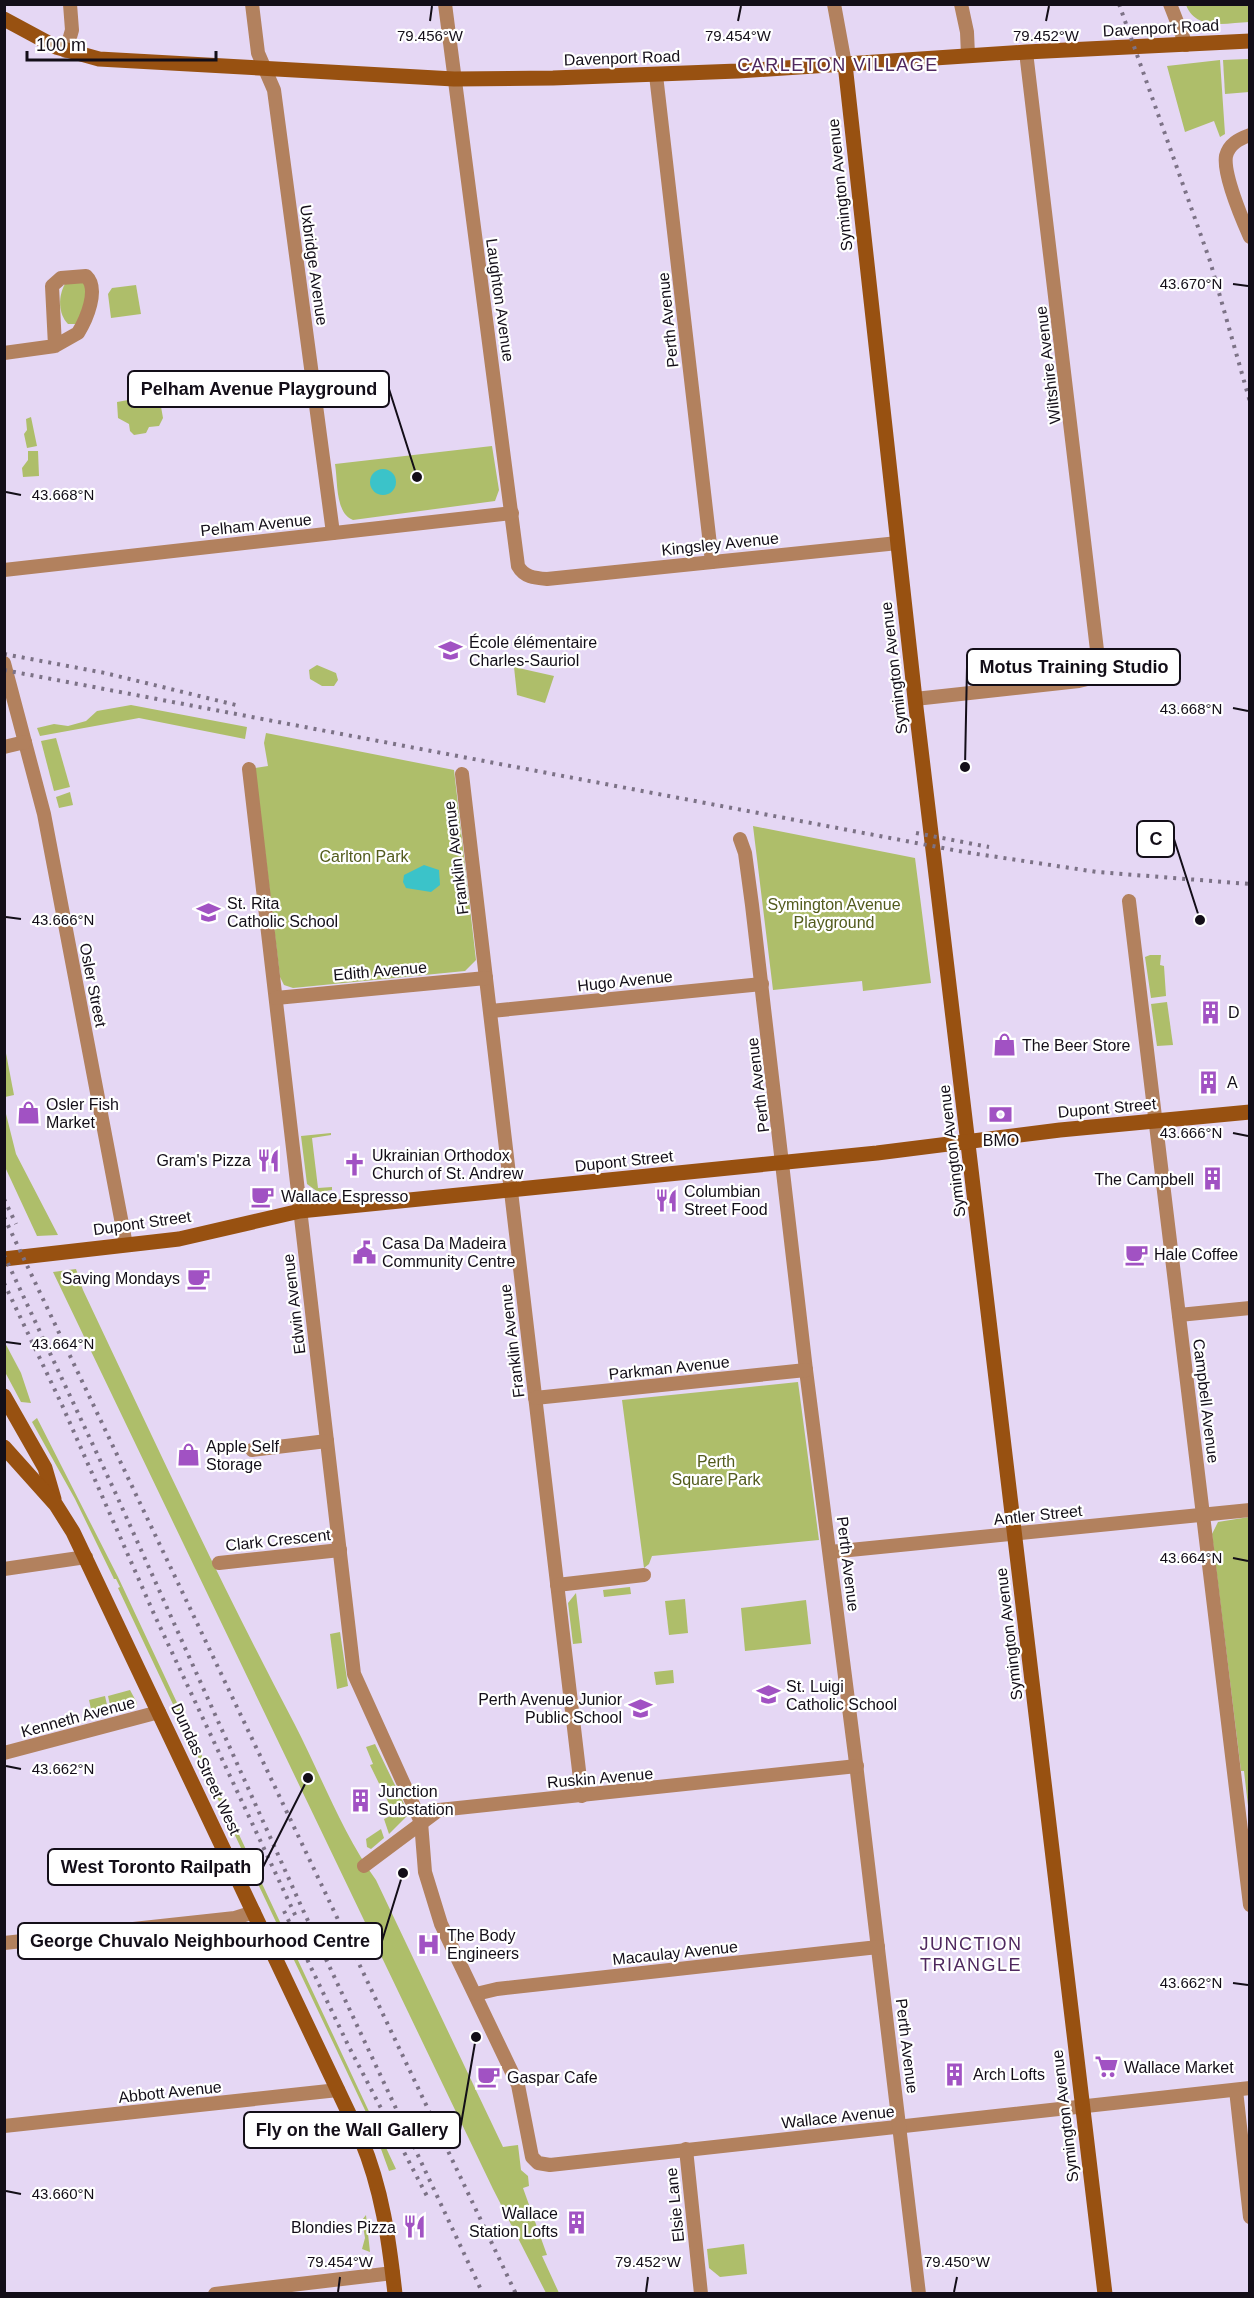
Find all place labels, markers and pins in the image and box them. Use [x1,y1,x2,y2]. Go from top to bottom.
callout: Pelham Avenue Playground [128,371,389,407]
place label: École élémentaire Charles-Sauriol [469,633,597,669]
school or university icon: École élémentaire Charles-Sauriol [438,638,464,664]
callout: Motus Training Studio [967,649,1180,685]
callout: C [1137,821,1174,857]
place label: St. Rita Catholic School [227,895,338,930]
school or university icon: St. Rita Catholic School [196,899,222,925]
building icon: D [1197,999,1223,1025]
place label: D [1228,1004,1240,1021]
shop icon: The Beer Store [991,1032,1017,1058]
place label: The Beer Store [1022,1037,1131,1054]
building icon: A [1196,1069,1222,1095]
place label: A [1227,1074,1238,1091]
place label: Osler Fish Market [46,1096,119,1131]
shop icon: Osler Fish Market [15,1100,41,1126]
bank icon: BMO [988,1102,1014,1128]
place label: BMO [983,1132,1019,1149]
restaurant icon: Gram's Pizza [256,1147,282,1173]
place label: Ukrainian Orthodox Church of St. Andrew [372,1147,524,1182]
church icon: Ukrainian Orthodox Church of St. Andrew [341,1151,367,1177]
place label: Gram's Pizza [156,1152,251,1169]
building icon: The Campbell [1199,1166,1225,1192]
place label: The Campbell [1094,1171,1194,1188]
cafe icon: Wallace Espresso [250,1183,276,1209]
place label: Columbian Street Food [684,1183,768,1218]
restaurant icon: Columbian Street Food [653,1187,679,1213]
place label: Wallace Espresso [281,1188,409,1205]
place label: Casa Da Madeira Community Centre [382,1235,515,1270]
public building icon: Casa Da Madeira Community Centre [351,1239,377,1265]
cafe icon: Hale Coffee [1123,1241,1149,1267]
place label: Hale Coffee [1154,1246,1238,1263]
cafe icon: Saving Mondays [185,1265,211,1291]
place label: Saving Mondays [62,1270,180,1287]
place label: Apple Self Storage [206,1438,279,1473]
shop icon: Apple Self Storage [175,1442,201,1468]
place label: St. Luigi Catholic School [786,1678,897,1713]
school or university icon: St. Luigi Catholic School [755,1682,781,1708]
place label: Perth Avenue Junior Public School [478,1691,623,1726]
school or university icon: Perth Avenue Junior Public School [627,1695,653,1721]
place label: Junction Substation [378,1783,454,1818]
building icon: Junction Substation [347,1787,373,1813]
callout: West Toronto Railpath [48,1849,263,1885]
callout: George Chuvalo Neighbourhood Centre [18,1923,382,1959]
place label: The Body Engineers [447,1927,519,1962]
hospital icon: The Body Engineers [416,1931,442,1957]
supermarket icon: Wallace Market [1093,2054,1119,2080]
place label: Wallace Market [1124,2059,1234,2076]
building icon: Arch Lofts [942,2061,968,2087]
cafe icon: Gaspar Cafe [476,2064,502,2090]
place label: Arch Lofts [973,2066,1045,2083]
place label: Gaspar Cafe [507,2069,598,2086]
callout: Fly on the Wall Gallery [244,2112,460,2148]
place label: Wallace Station Lofts [469,2205,558,2240]
building icon: Wallace Station Lofts [563,2209,589,2235]
restaurant icon: Blondies Pizza [401,2214,427,2240]
place label: Blondies Pizza [291,2219,396,2236]

